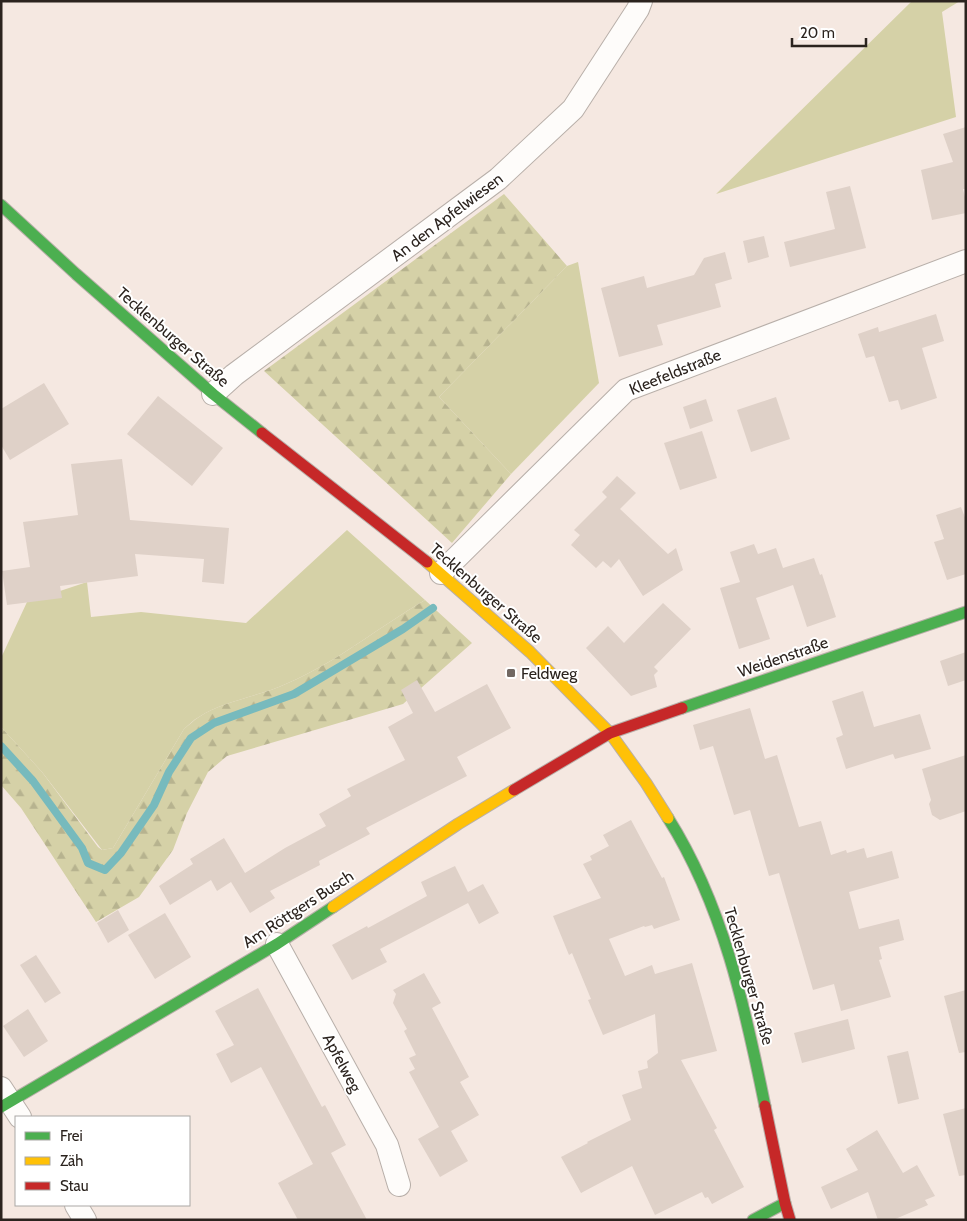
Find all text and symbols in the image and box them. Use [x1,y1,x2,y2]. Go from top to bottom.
scale bar [792,15,866,47]
text: 20 m [800,24,835,42]
street label: An den Apfelwiesen [388,169,507,265]
street label: Tecklenburger Straße [113,283,233,391]
street label: Kleefeldstraße [626,345,724,399]
street label: Tecklenburger Straße [426,539,546,647]
street label: Weidenstraße [735,633,831,681]
place label: Feldweg [521,664,578,683]
marker: Feldweg [505,667,517,679]
street label: Am Röttgers Busch [239,866,357,952]
street label: Tecklenburger Straße [720,905,778,1047]
street label: Apfelweg [319,1031,366,1096]
legend [15,1116,190,1206]
text: Frei [60,1127,83,1145]
text: Zäh [60,1152,83,1170]
text: Stau [60,1177,89,1195]

